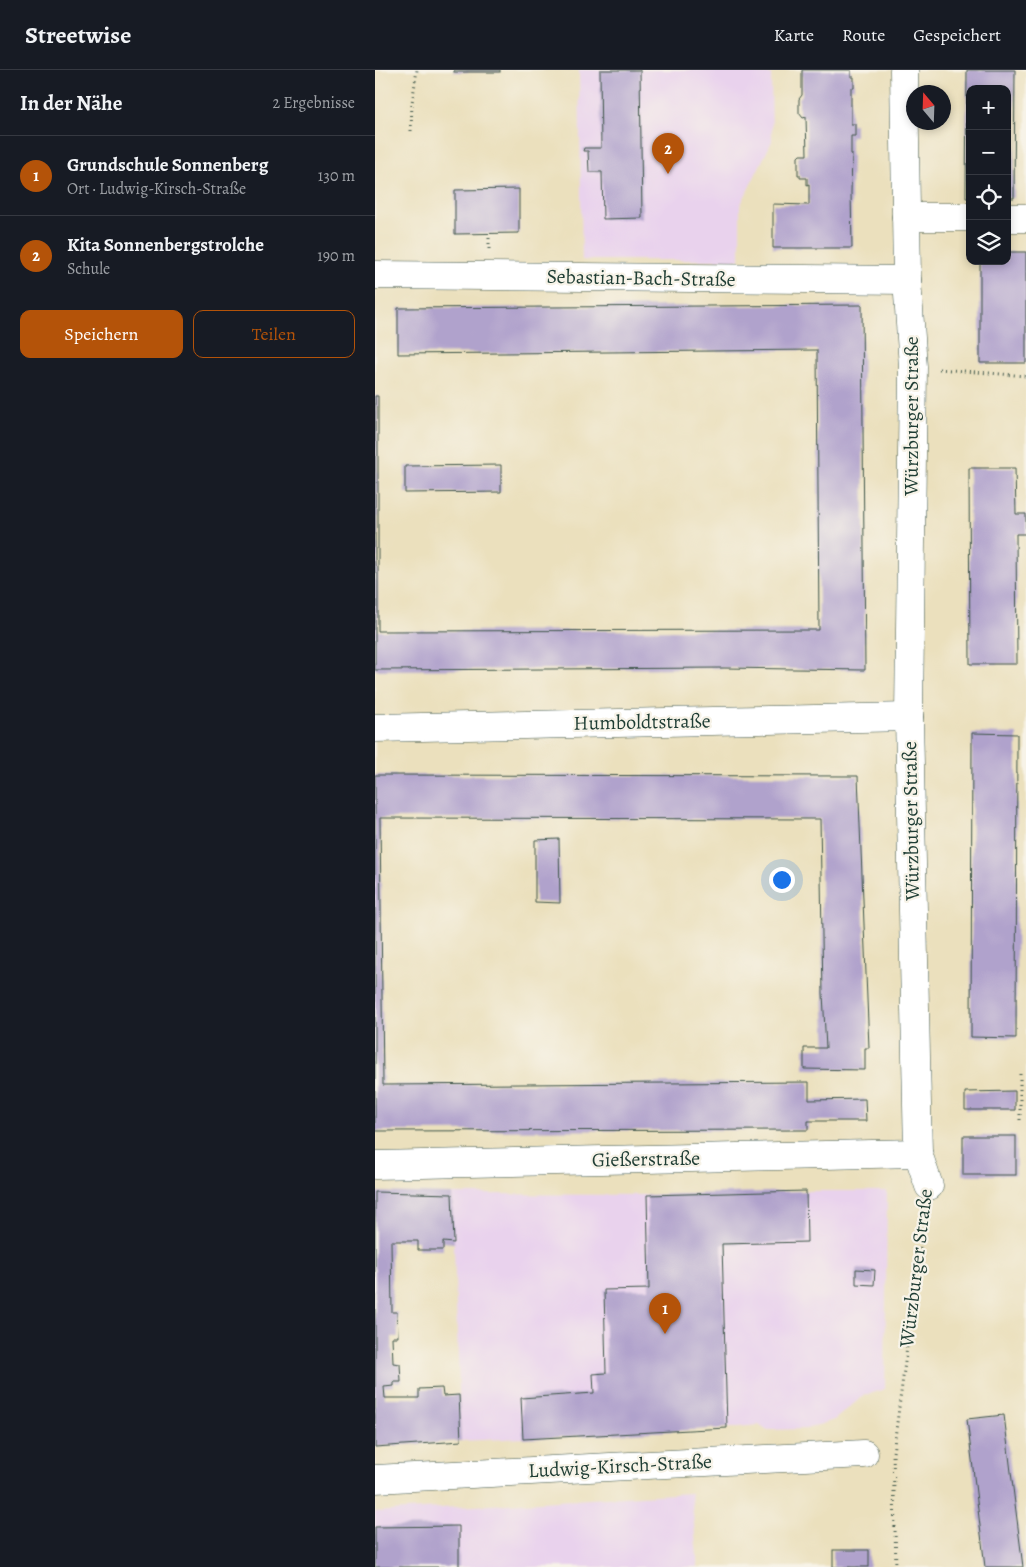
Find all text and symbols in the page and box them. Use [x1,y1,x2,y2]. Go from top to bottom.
text: Streetwise [25,19,131,51]
text: Karte [774,23,814,47]
text: Route [842,23,885,47]
text: Gespeichert [913,23,1001,47]
north arrow [906,85,951,130]
map controls [966,85,1011,265]
button: + [966,85,1011,130]
text: In der Nähe [20,89,122,117]
text: 2 Ergebnisse [273,92,355,114]
button: − [966,130,1011,175]
pin: 2 [652,133,684,174]
text: Grundschule Sonnenberg [67,152,268,178]
text: 1 [33,165,39,187]
text: 130 m [318,165,355,187]
button: locate [966,175,1011,220]
text: Ort · Ludwig-Kirsch-Straße [67,178,246,200]
button: layers [966,220,1011,265]
text: Kita Sonnenbergstrolche [67,232,264,258]
text: 2 [32,245,40,267]
text: 190 m [317,245,355,267]
text: Schule [67,258,110,280]
street label: Sebastian-Bach-Straße [546,263,736,293]
button: Speichern [20,310,183,358]
button: Teilen [193,310,355,358]
street label: Würzburger Straße [898,336,925,497]
street label: Humboldtstraße [573,707,711,737]
street label: Würzburger Straße [896,741,926,902]
your location [769,867,795,893]
street label: Gießerstraße [592,1145,700,1173]
street label: Würzburger Straße [893,1187,939,1350]
pin: 1 [649,1293,681,1334]
street label: Ludwig-Kirsch-Straße [527,1448,713,1484]

